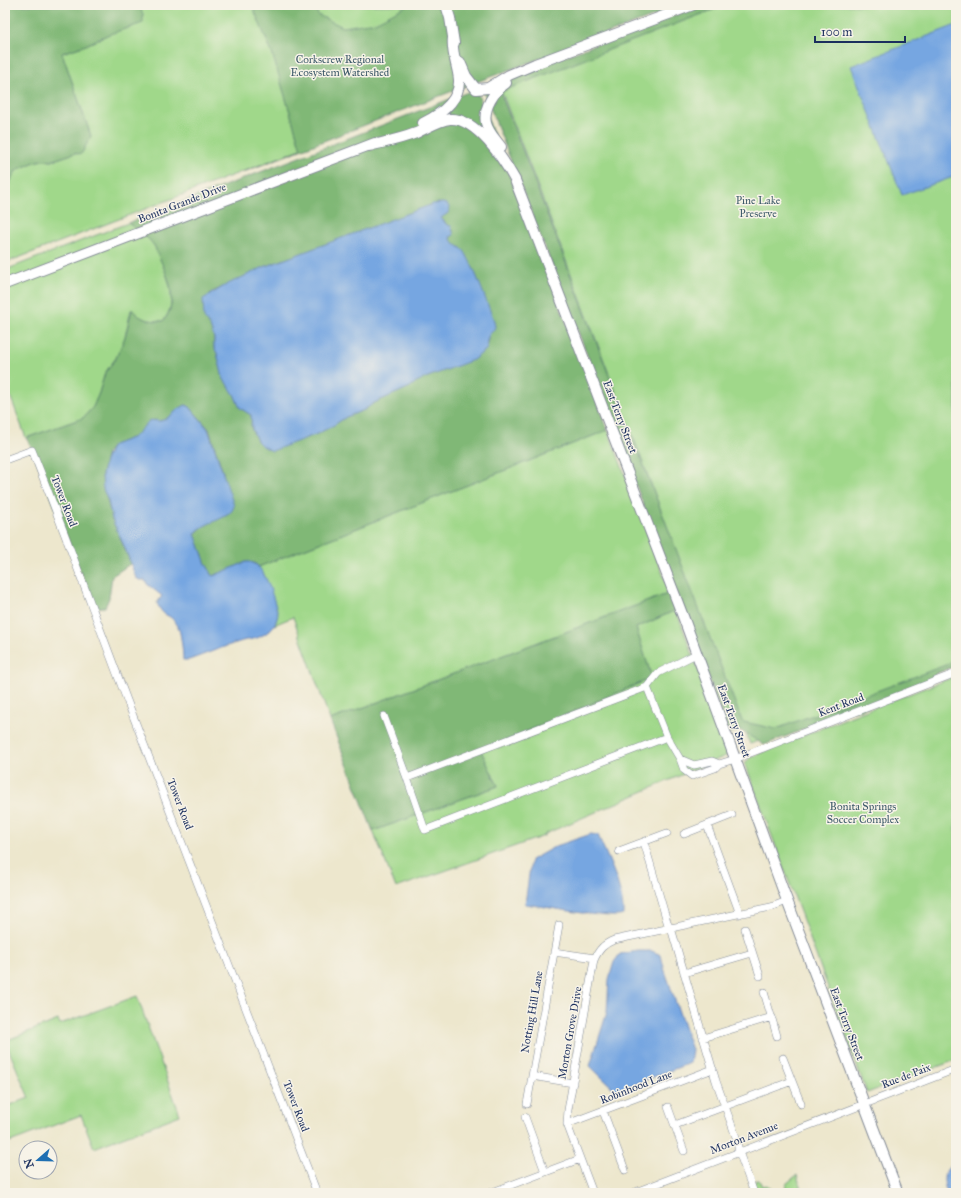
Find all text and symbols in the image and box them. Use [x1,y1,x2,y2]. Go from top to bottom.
scale bar [815,18,905,44]
text: 100 m [821,25,852,39]
park label: Corkscrew Regional Ecosystem Watershed [291,53,390,79]
street label: Bonita Grande Drive [136,180,228,226]
park label: Pine Lake Preserve [736,194,781,220]
street label: East Terry Street [600,379,640,455]
street label: Tower Road [48,474,80,529]
street label: East Terry Street [715,683,753,760]
street label: Kent Road [816,690,866,720]
street label: Tower Road [164,777,196,832]
park label: Bonita Springs Soccer Complex [827,800,899,826]
street label: Notting Hill Lane [518,969,546,1054]
street label: Morton Grove Drive [555,985,585,1080]
street label: East Terry Street [827,986,867,1062]
street label: Rue de Paix [880,1061,933,1091]
street label: Robinhood Lane [598,1067,674,1107]
street label: Tower Road [280,1079,312,1134]
street label: Morton Avenue [708,1119,780,1157]
north arrow [18,1140,58,1180]
text: N [21,1156,37,1170]

